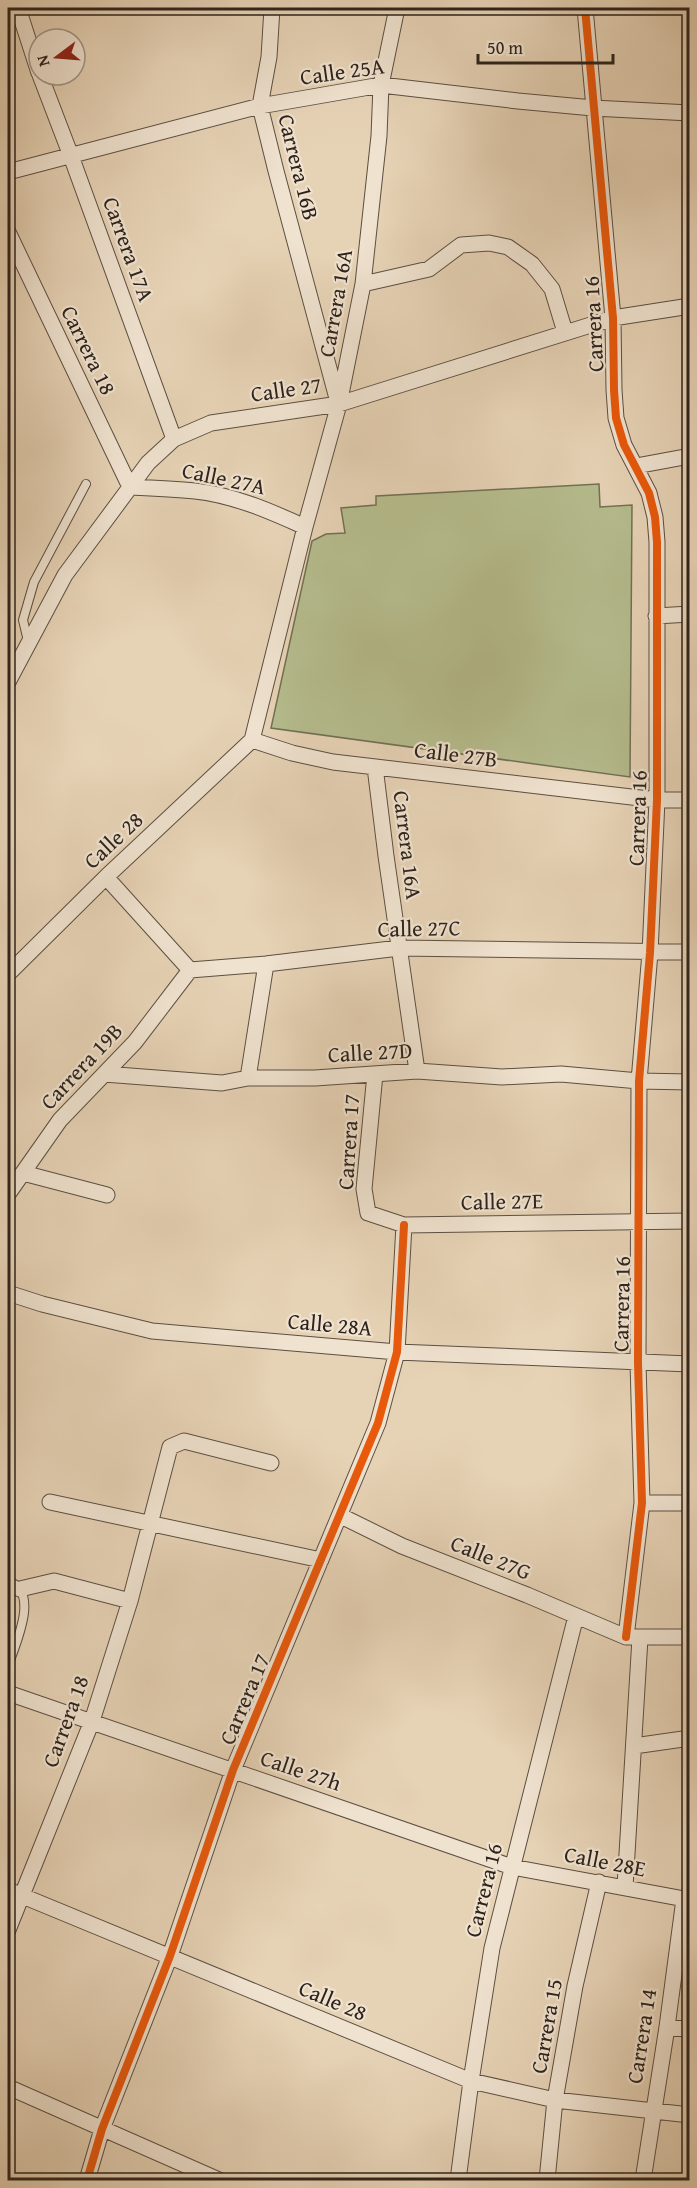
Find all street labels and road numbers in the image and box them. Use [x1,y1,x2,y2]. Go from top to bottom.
street label: Calle 25A [298,49,387,93]
street label: Carrera 16B [270,111,328,223]
street label: Carrera 17A [95,192,163,306]
street label: Carrera 16A [310,246,360,360]
street label: Carrera 16 [575,275,611,373]
street label: Carrera 18 [54,300,124,400]
street label: Calle 27 [249,368,323,410]
street label: Calle 27A [179,454,269,503]
street label: Calle 27B [413,733,499,775]
street label: Carrera 16 [619,770,655,866]
street label: Carrera 16A [385,789,431,902]
street label: Calle 28 [76,804,150,876]
street label: Calle 27C [377,911,461,945]
street label: Carrera 19B [32,1016,130,1116]
street label: Calle 27D [327,1034,413,1070]
street label: Carrera 17 [329,1093,367,1191]
street label: Calle 27E [461,1184,543,1218]
street label: Carrera 16 [604,1256,638,1352]
street label: Calle 28A [287,1304,374,1344]
street label: Calle 27G [446,1526,536,1588]
street label: Carrera 17 [211,1649,277,1749]
street label: Carrera 18 [34,1671,96,1771]
street label: Calle 27h [256,1741,346,1799]
street label: Calle 28E [562,1837,648,1885]
street label: Carrera 16 [456,1840,510,1940]
street label: Calle 28 [294,1971,372,2029]
street label: Carrera 15 [522,1976,570,2076]
street label: Carrera 14 [618,1986,664,2086]

